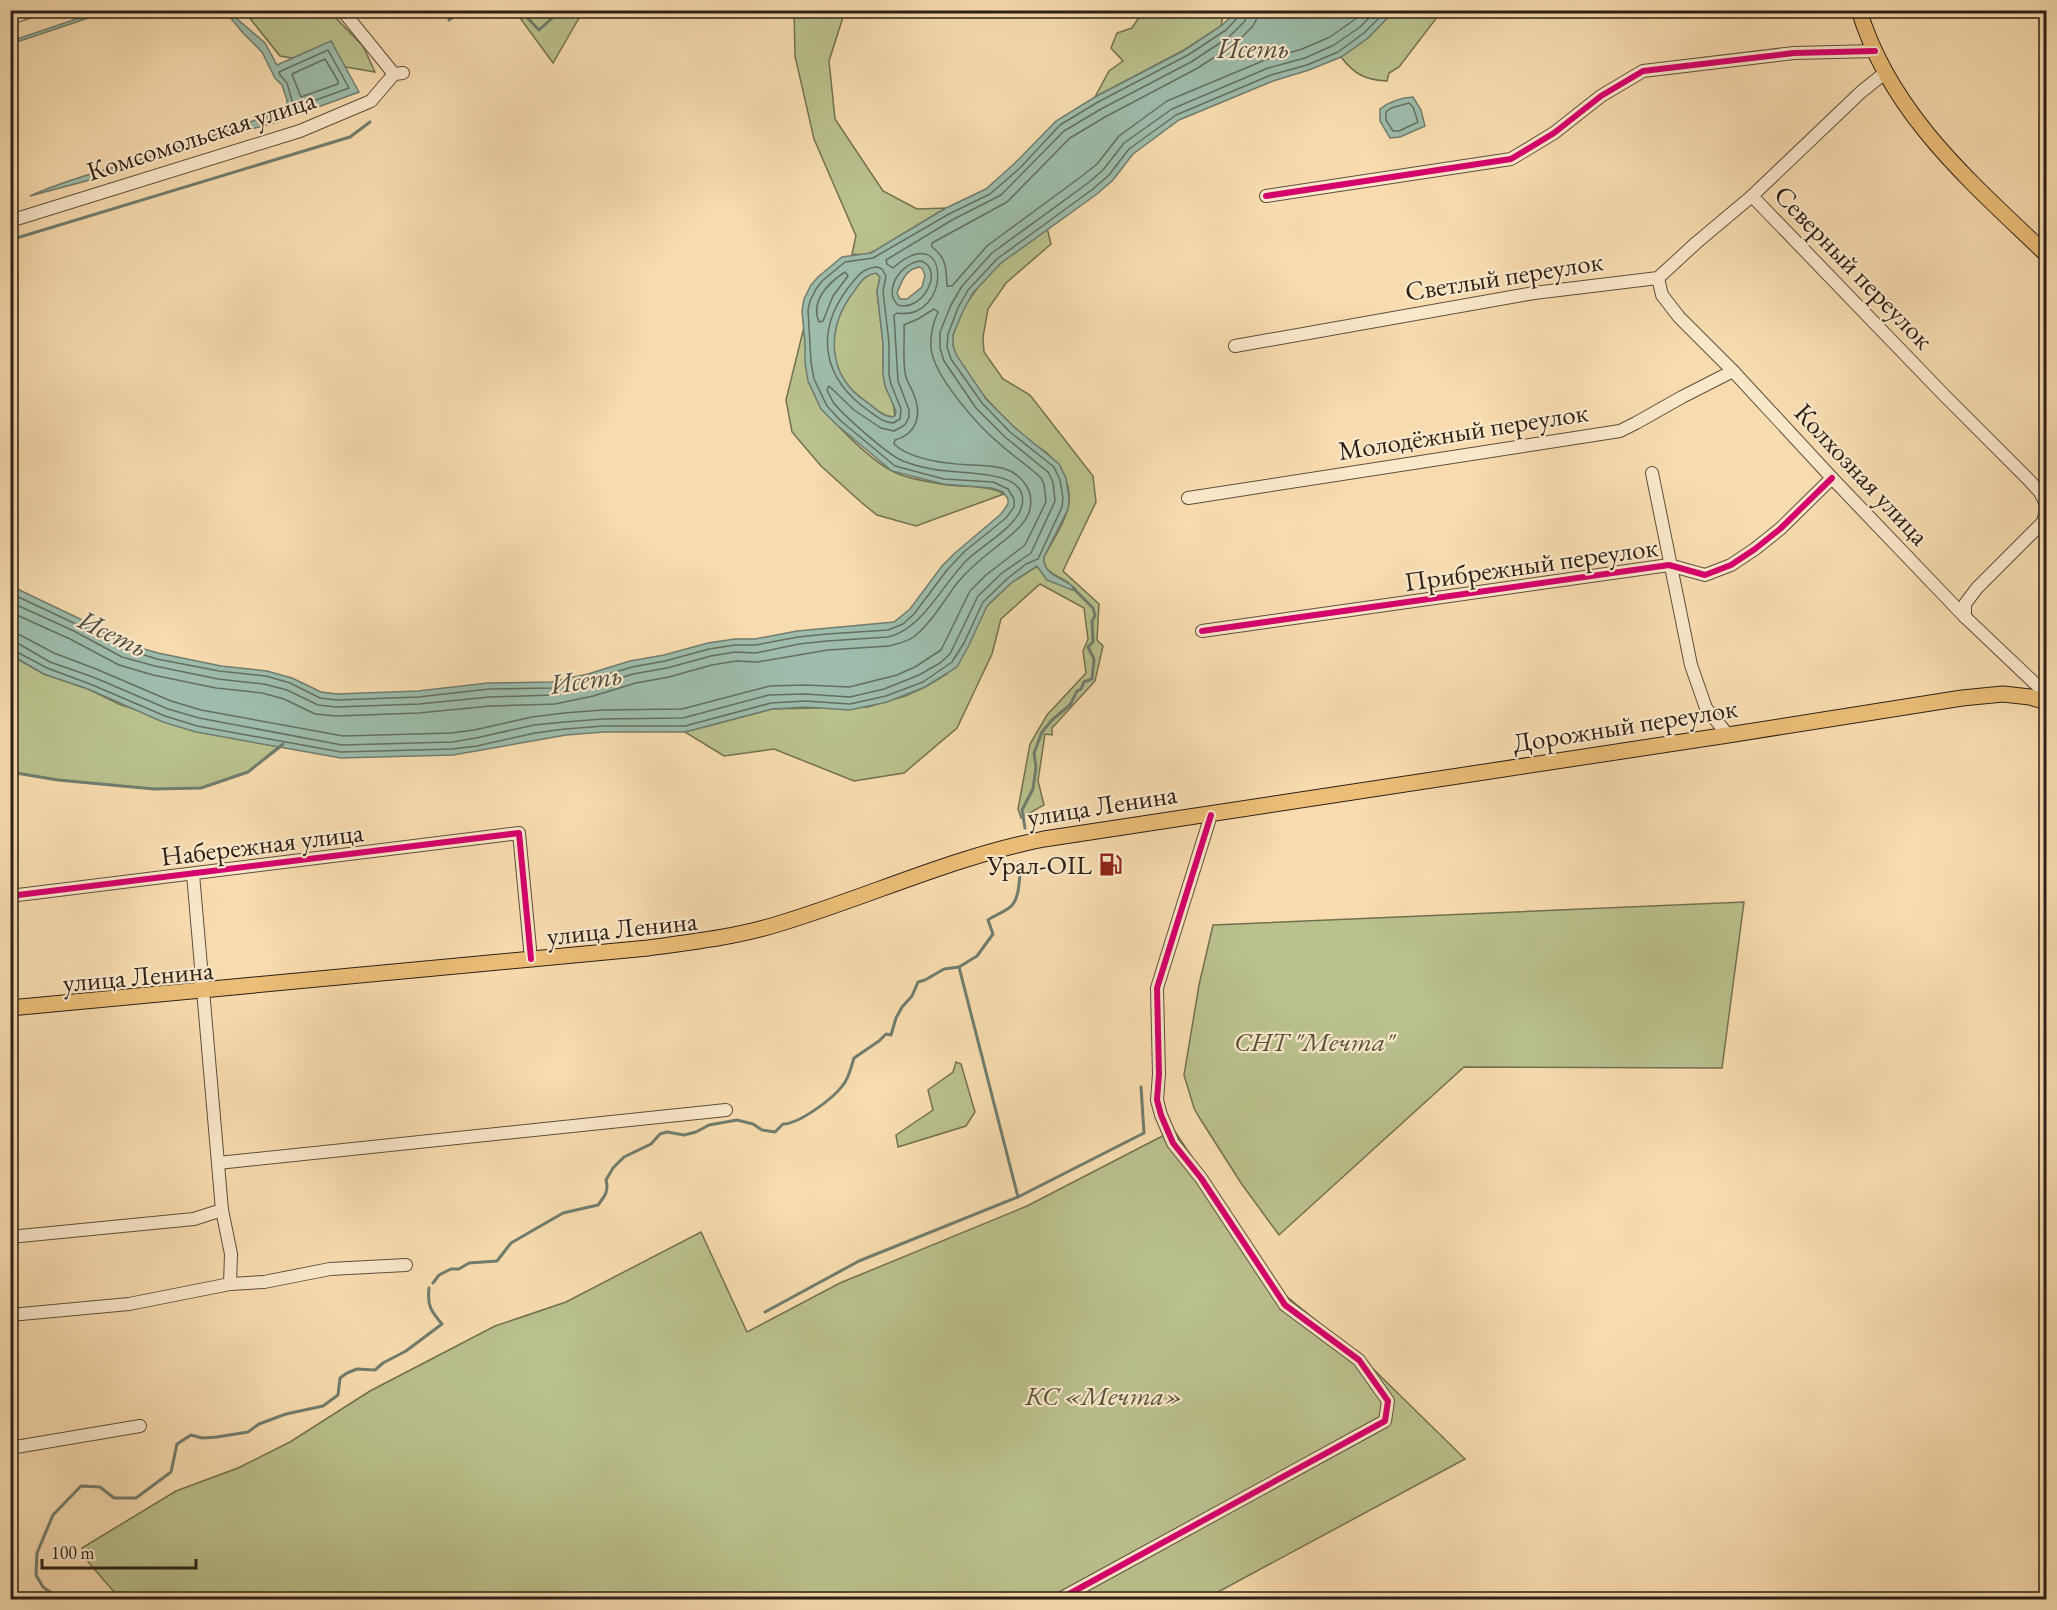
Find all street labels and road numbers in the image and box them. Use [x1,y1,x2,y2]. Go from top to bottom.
street label: Комсомольская улица [82,81,320,189]
street label: Северный переулок [1767,178,1941,357]
street label: Светлый переулок [1403,243,1605,309]
street label: Молодёжный переулок [1335,394,1591,468]
street label: Колхозная улица [1787,395,1937,553]
street label: Прибрежный переулок [1402,529,1660,599]
street label: Дорожный переулок [1510,690,1740,760]
street label: улица Ленина [1025,776,1180,834]
street label: Набережная улица [159,814,366,874]
street label: улица Ленина [545,903,699,953]
street label: улица Ленина [61,952,215,1000]

